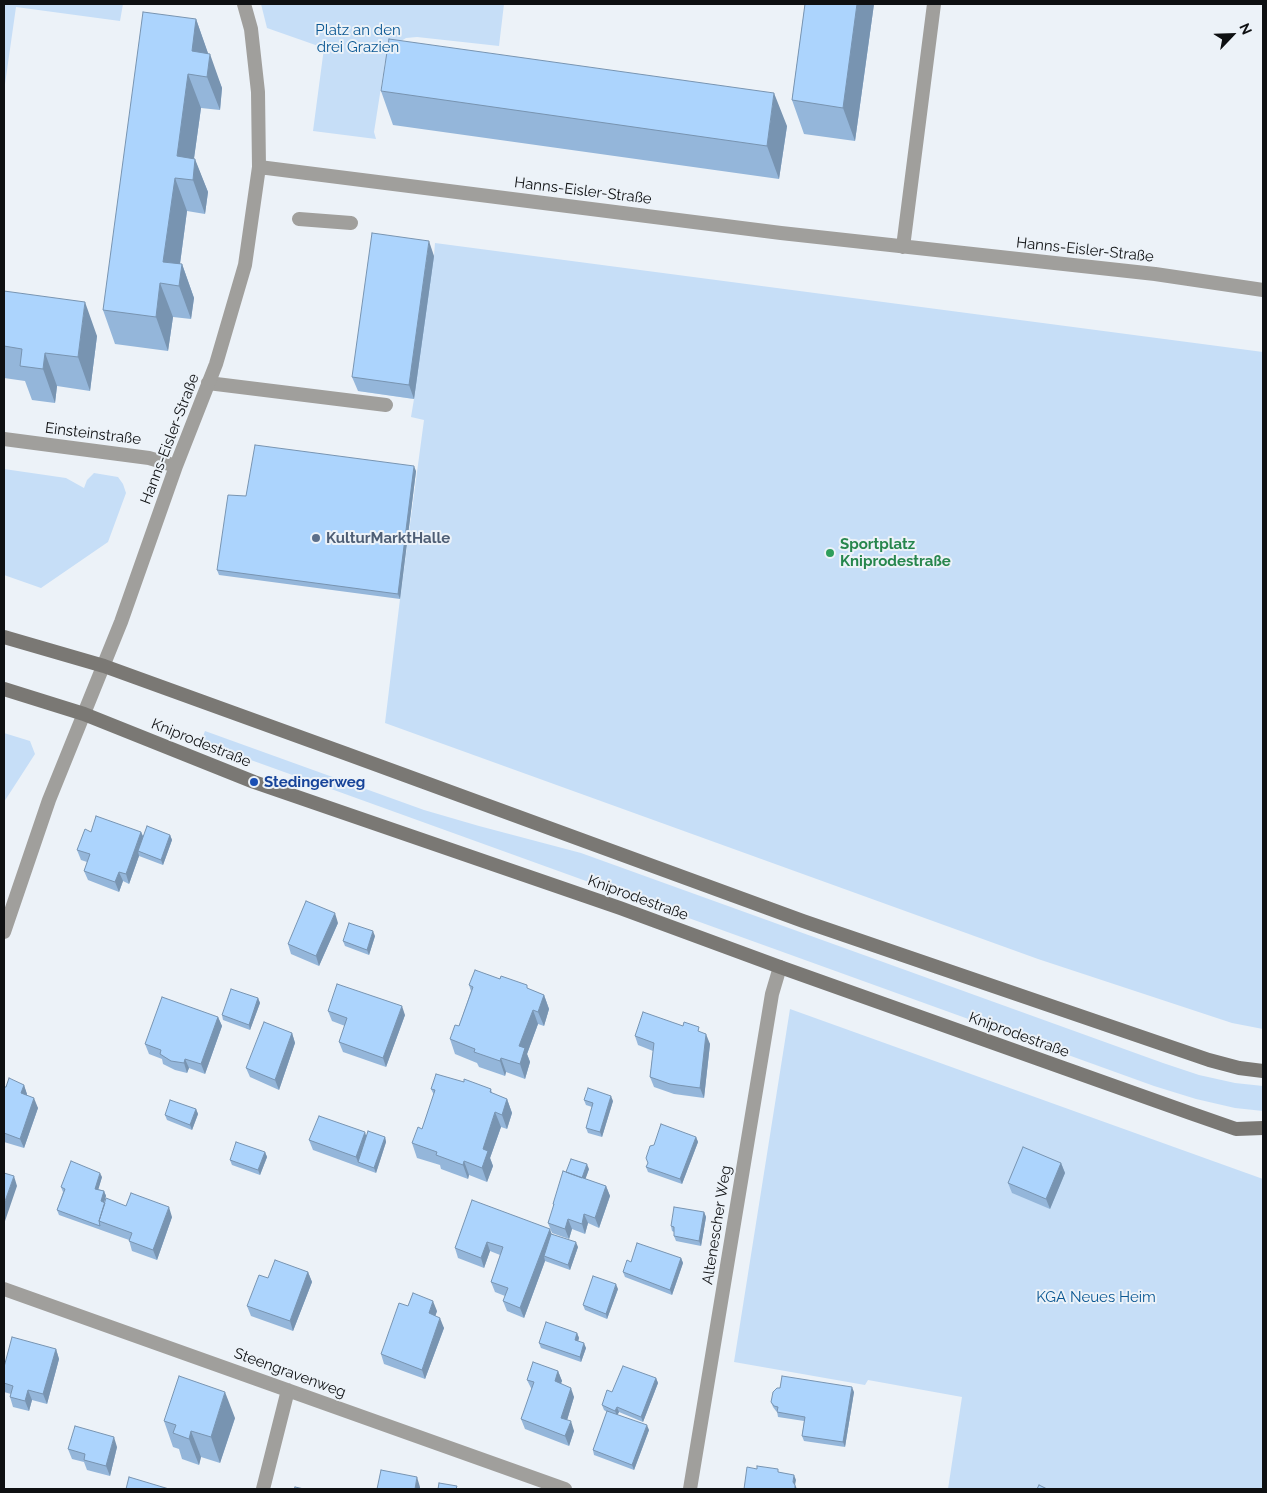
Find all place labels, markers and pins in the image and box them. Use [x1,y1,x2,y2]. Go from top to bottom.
place label: KulturMarktHalle [326,529,450,547]
marker: KulturMarktHalle [310,532,322,544]
place label: Sportplatz Kniprodestraße [840,535,951,570]
marker: Sportplatz Kniprodestraße [824,547,836,559]
place label: Stedingerweg [264,773,365,791]
marker: Stedingerweg [248,776,260,788]

